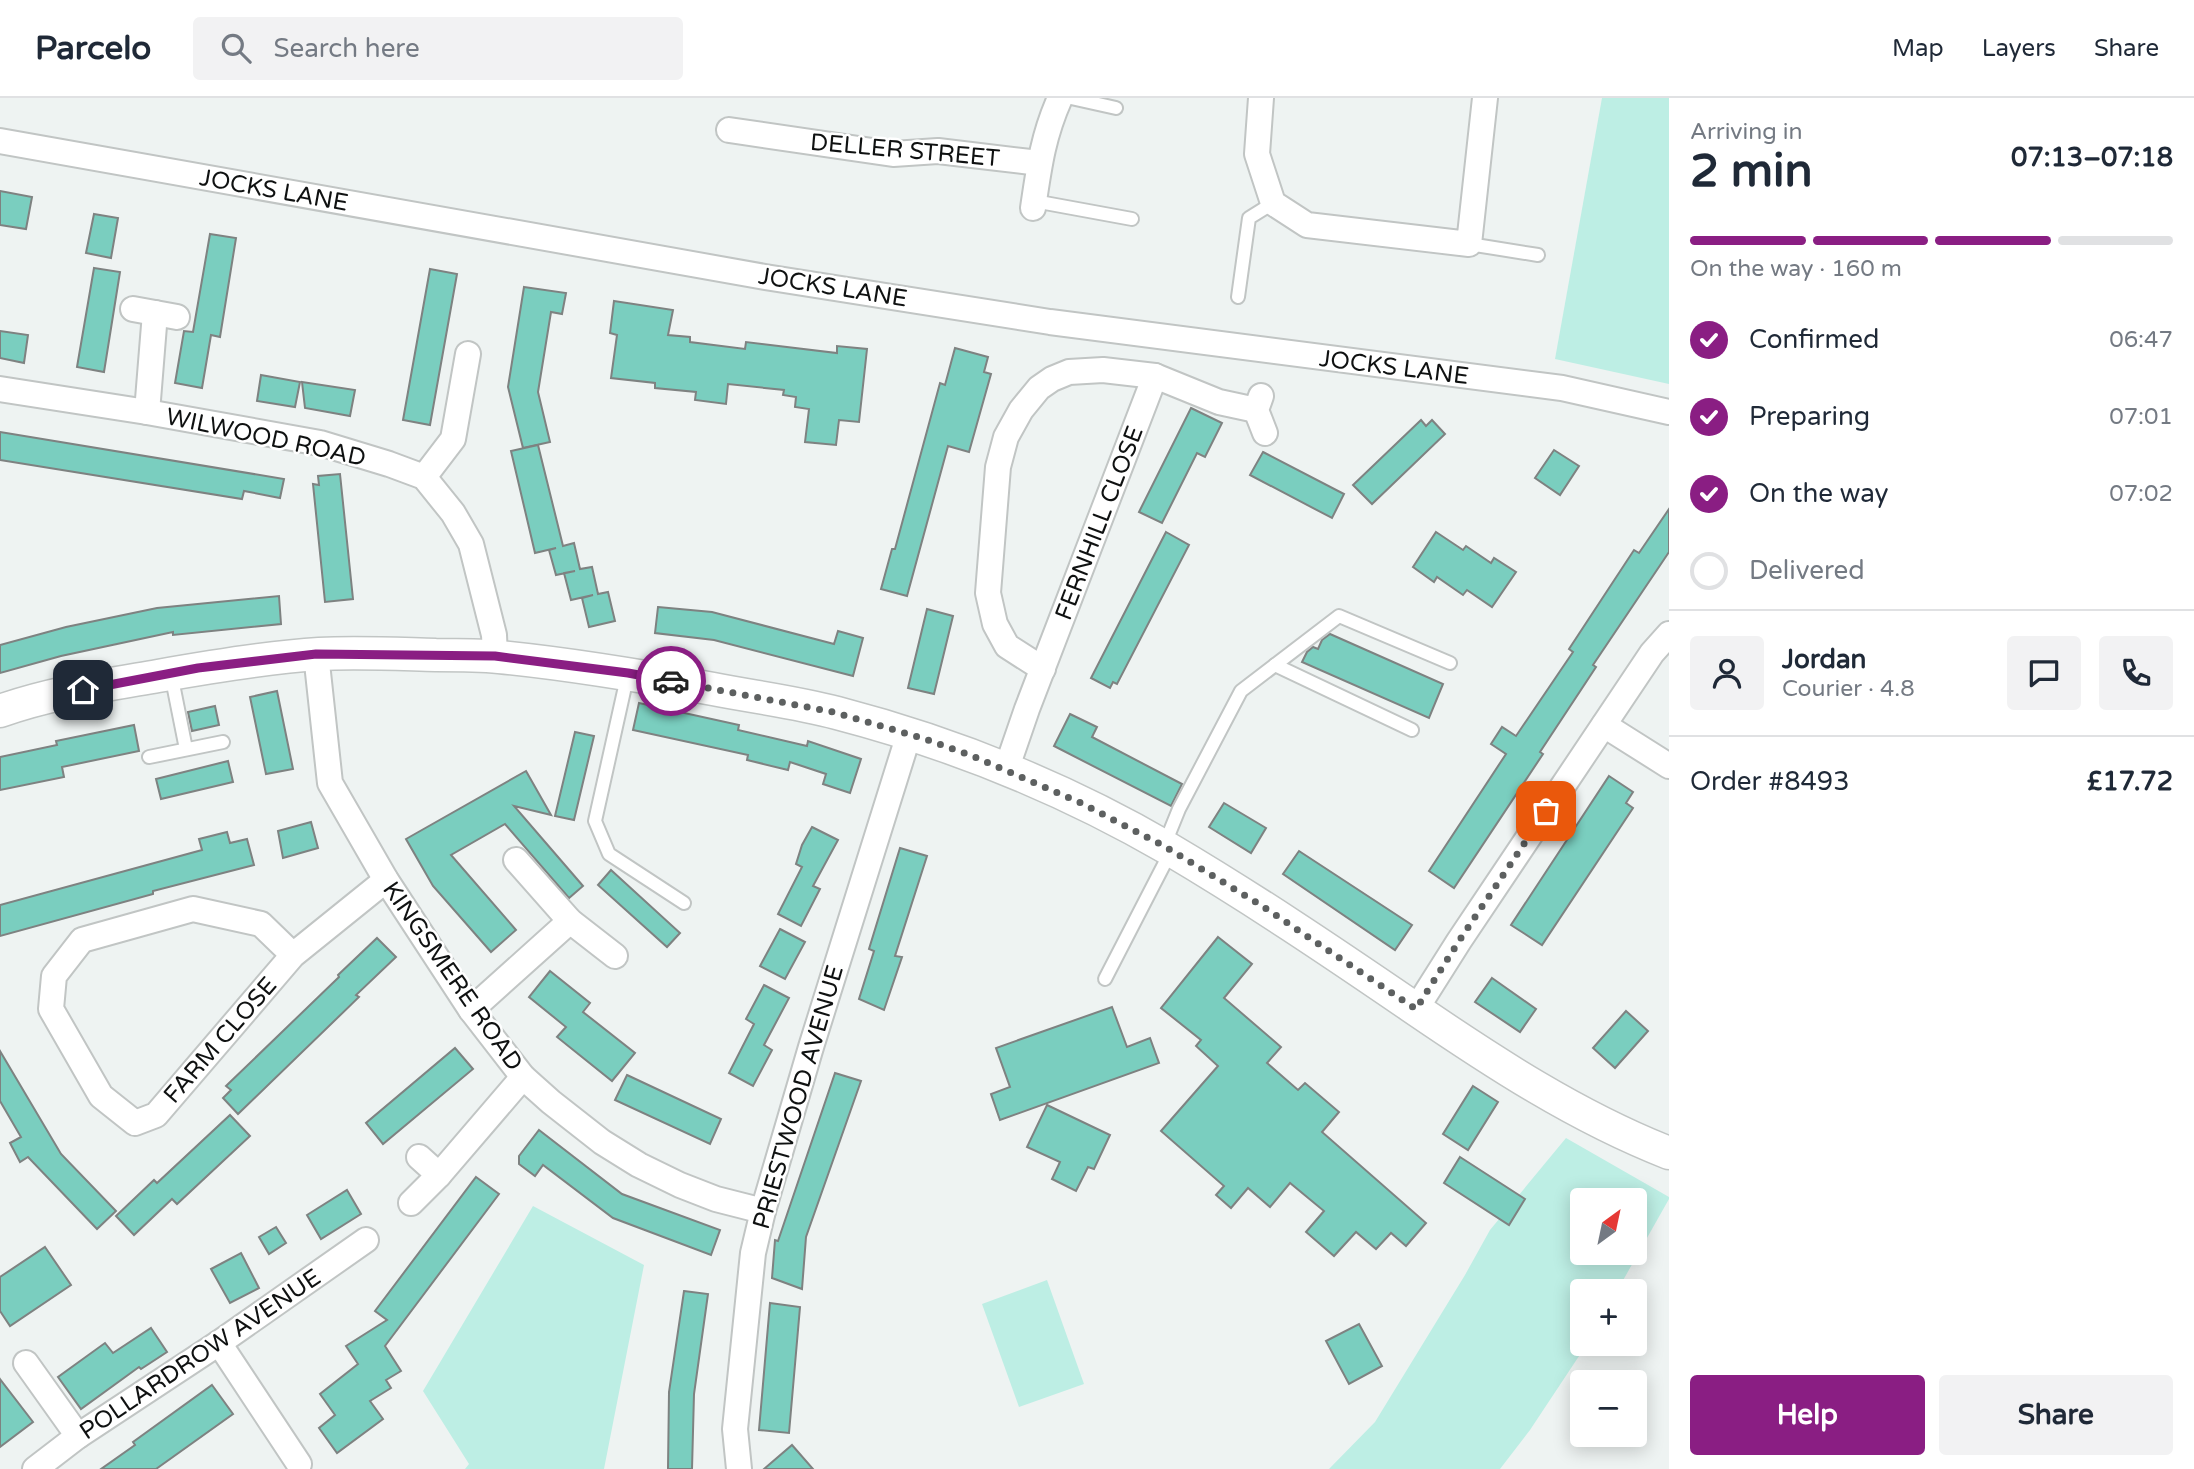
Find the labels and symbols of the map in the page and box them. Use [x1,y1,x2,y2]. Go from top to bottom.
street label: DELLER STREET [809,128,1001,173]
street label: JOCKS LANE [197,163,350,218]
street label: JOCKS LANE [756,261,909,314]
street label: JOCKS LANE [1318,344,1470,391]
street label: WILWOOD ROAD [163,402,368,473]
street label: FERNHILL CLOSE [1049,422,1150,624]
courier [636,646,706,716]
pin [53,660,113,720]
pin [1516,781,1576,841]
street label: KINGSMERE ROAD [376,876,529,1077]
street label: PRIESTWOOD AVENUE [747,962,850,1232]
street label: FARM CLOSE [158,971,283,1109]
north arrow [1570,1188,1647,1265]
street label: POLLARDROW AVENUE [74,1263,326,1446]

